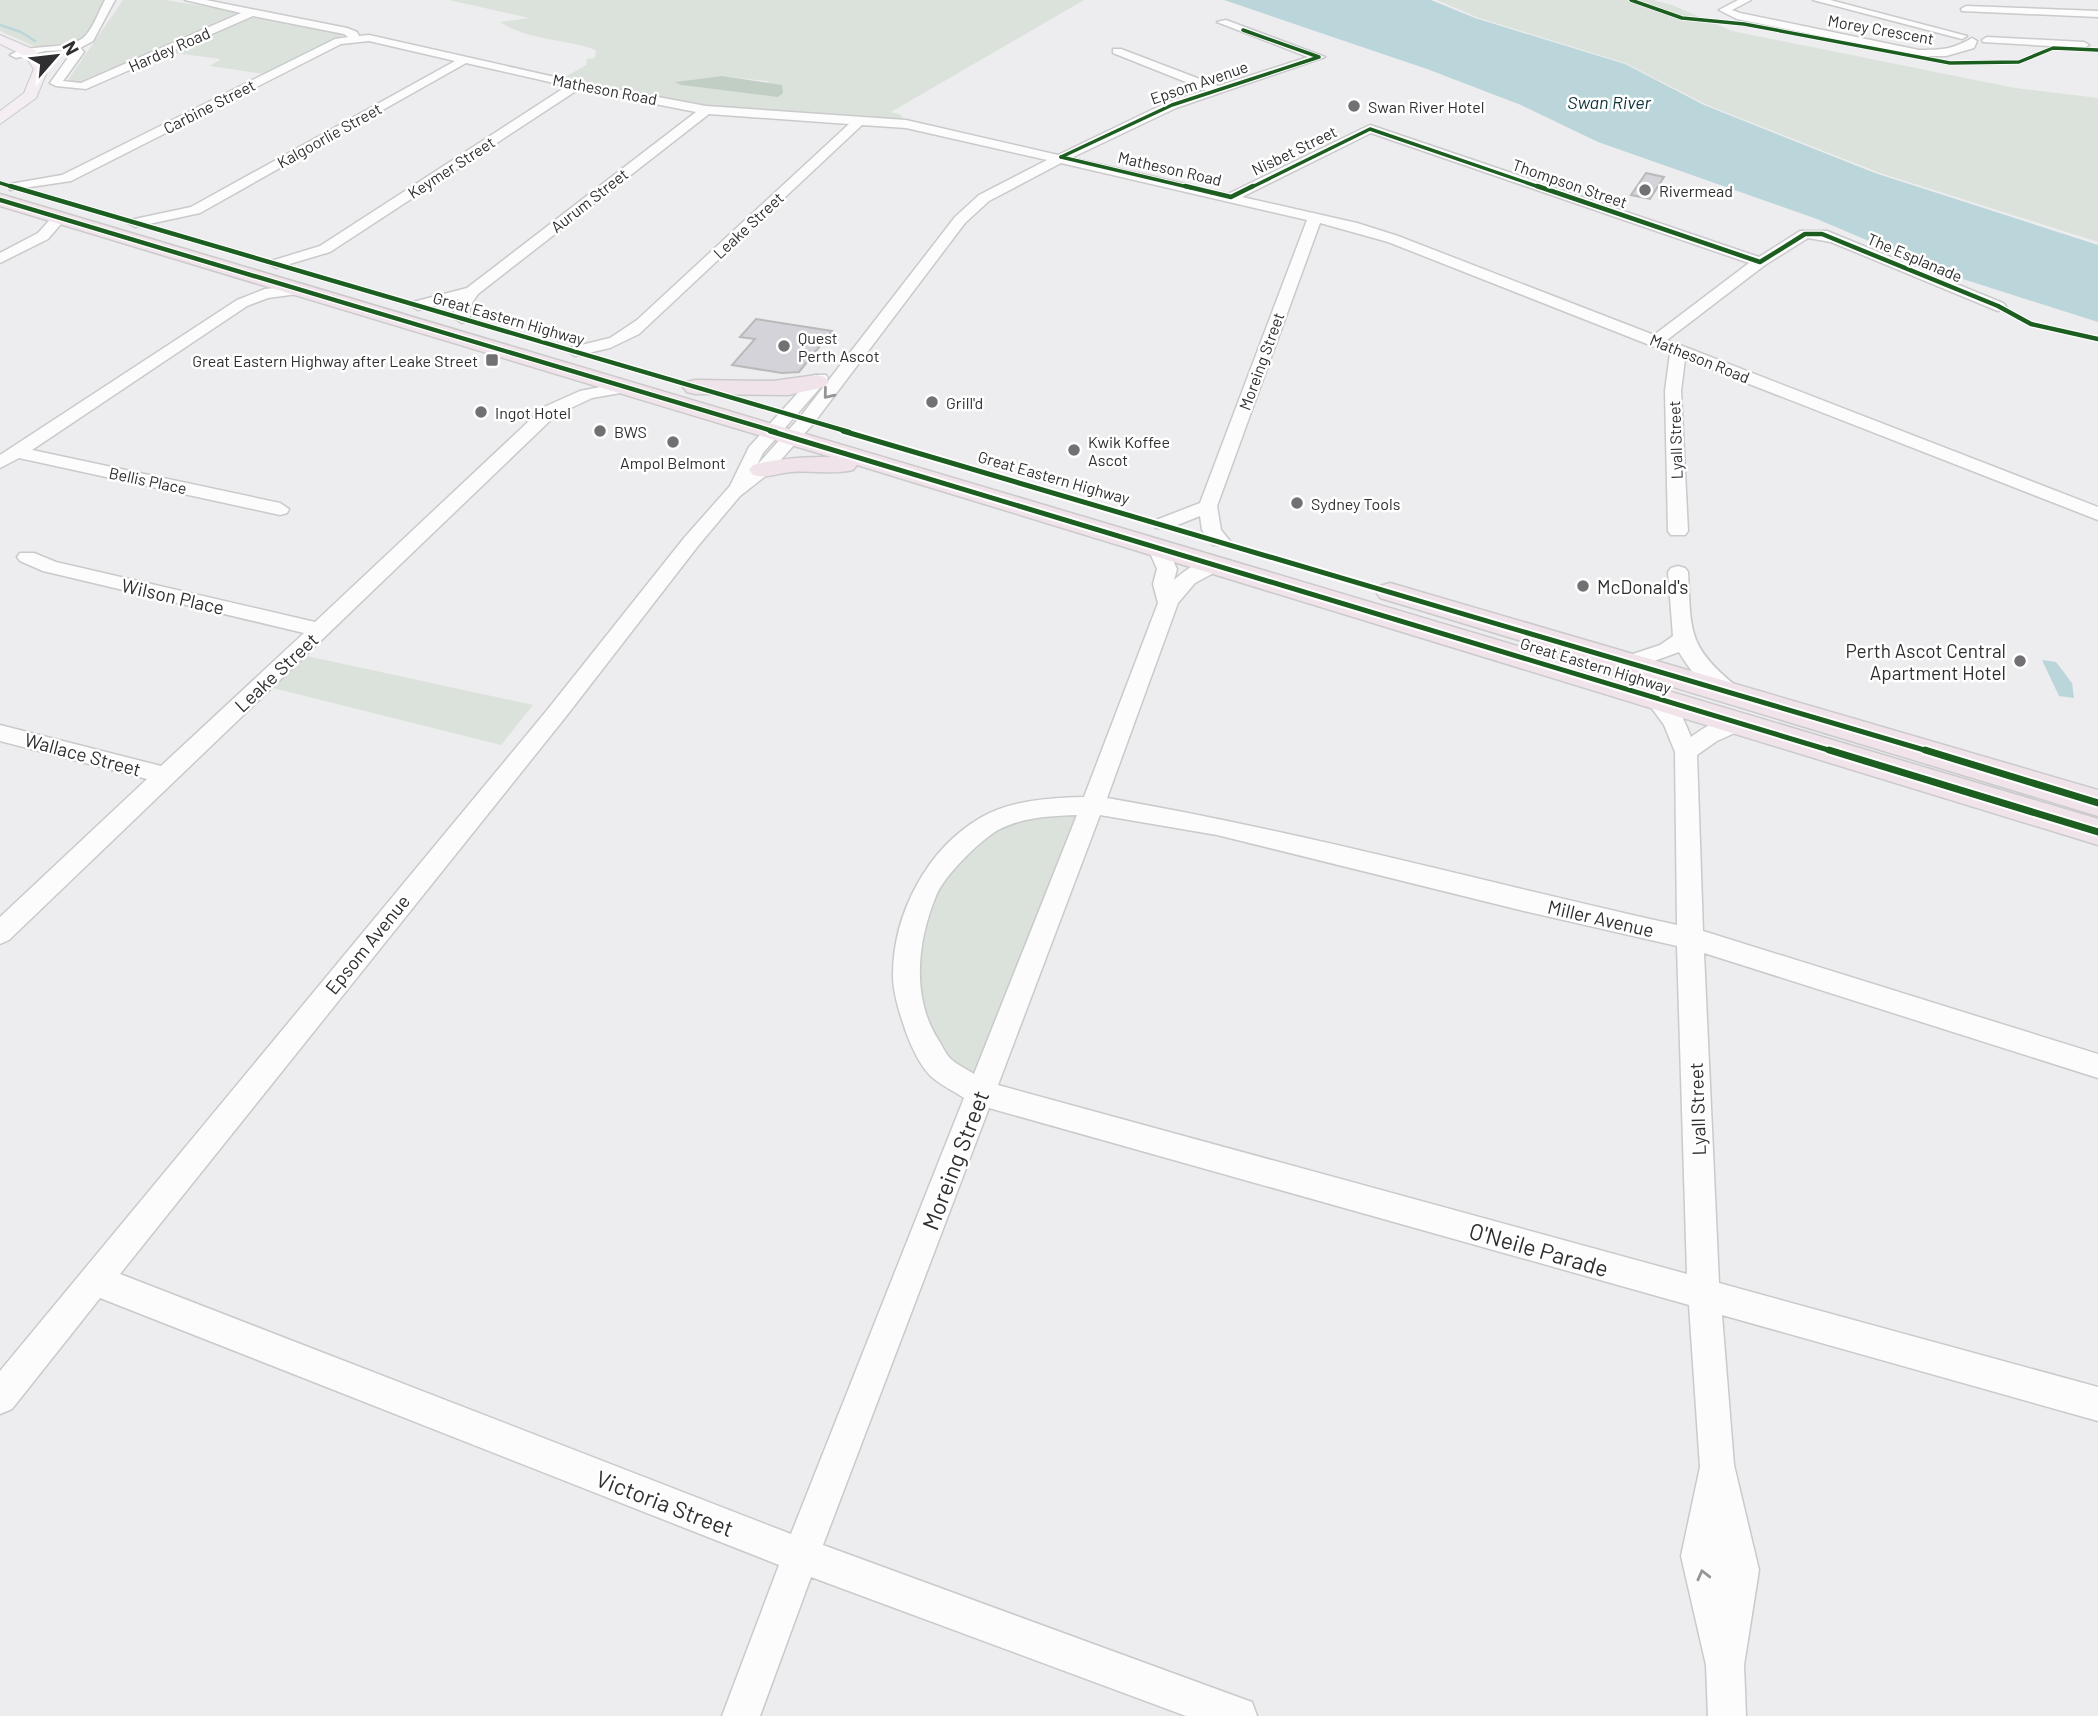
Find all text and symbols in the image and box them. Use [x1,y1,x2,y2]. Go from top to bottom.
street label: Morey Crescent [1826,10,1936,48]
north arrow [21,21,91,91]
street label: Hardey Road [125,23,213,75]
text: N [58,37,85,59]
street label: Epsom Avenue [1148,56,1250,108]
street label: Matheson Road [551,70,659,108]
street label: Carbine Street [160,75,258,137]
water label: Swan River [1567,91,1651,113]
place label: Swan River Hotel [1368,97,1484,116]
street label: Kalgoorlie Street [273,98,385,172]
marker: Swan River Hotel [1346,98,1362,114]
street label: Nisbet Street [1248,121,1340,179]
street label: Keymer Street [404,132,498,202]
street label: Matheson Road [1116,147,1224,189]
street label: Thompson Street [1510,154,1630,212]
street label: Aurum Street [547,164,631,236]
place label: Rivermead [1659,181,1733,200]
marker: Rivermead [1637,182,1653,198]
street label: Leake Street [709,188,787,262]
street label: The Esplanade [1865,228,1965,286]
street label: Great Eastern Highway [431,287,588,349]
street label: Moreing Street [1235,310,1287,412]
place label: Quest Perth Ascot [798,328,880,365]
street label: Matheson Road [1647,329,1753,387]
marker: Quest Perth Ascot [776,338,792,354]
place label: Great Eastern Highway after Leake Street [192,351,478,370]
marker: Great Eastern Highway after Leake Street [484,352,500,368]
one-way arrow [823,386,836,398]
place label: Grill'd [946,393,983,412]
marker: Grill'd [924,394,940,410]
street label: Lyall Street [1664,400,1686,480]
place label: Ingot Hotel [495,403,571,422]
marker: Ingot Hotel [473,404,489,420]
place label: BWS [614,422,647,441]
marker: BWS [592,423,608,439]
place label: Kwik Koffee Ascot [1088,432,1170,469]
marker: Ampol Belmont [665,434,681,450]
marker: Kwik Koffee Ascot [1066,442,1082,458]
street label: Great Eastern Highway [976,446,1133,508]
place label: Ampol Belmont [620,453,726,472]
street label: Bellis Place [107,462,189,498]
place label: Sydney Tools [1311,494,1400,513]
marker: Sydney Tools [1289,495,1305,511]
street label: Wilson Place [119,573,227,619]
place label: McDonald's [1597,575,1688,598]
marker: McDonald's [1575,578,1591,594]
street label: Leake Street [230,628,322,716]
street label: Great Eastern Highway [1518,633,1674,697]
place label: Perth Ascot Central Apartment Hotel [1846,639,2006,684]
marker: Perth Ascot Central Apartment Hotel [2012,653,2028,669]
street label: Wallace Street [22,727,144,781]
street label: Epsom Avenue [320,890,414,998]
street label: Miller Avenue [1546,895,1656,941]
street label: Lyall Street [1684,1062,1710,1156]
street label: Moreing Street [916,1086,994,1234]
street label: O'Neile Parade [1466,1216,1612,1282]
street label: Victoria Street [592,1464,738,1542]
one-way arrow [1697,1569,1712,1581]

